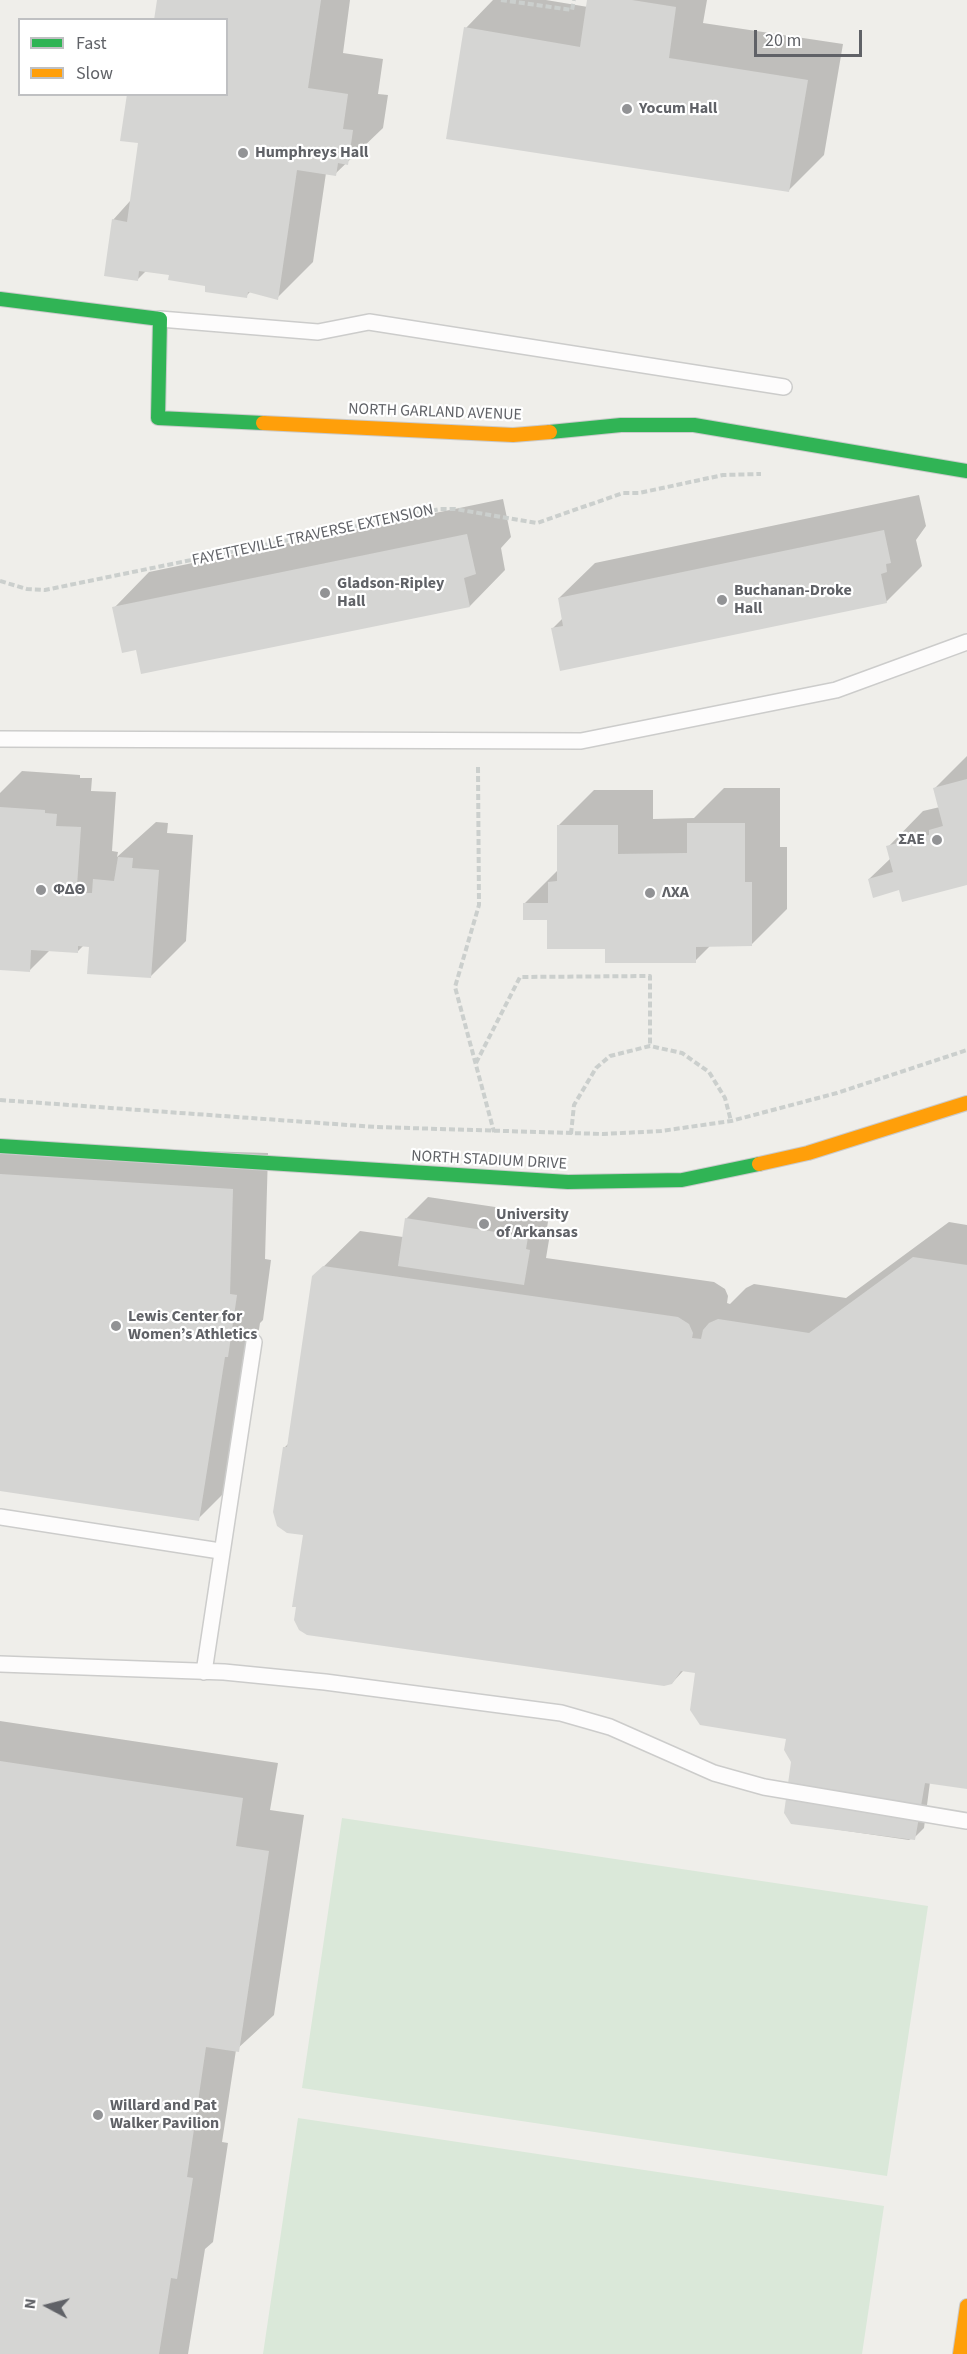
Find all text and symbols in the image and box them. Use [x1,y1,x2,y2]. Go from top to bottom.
legend [18,18,228,96]
scale bar [757,18,865,56]
text: 20 m [765,28,801,53]
text: Fast [76,31,107,56]
text: Slow [76,61,113,86]
place label: Yocum Hall [639,99,717,119]
marker: Yocum Hall [620,102,634,116]
place label: Humphreys Hall [255,143,368,163]
marker: Humphreys Hall [236,146,250,160]
street label: NORTH GARLAND AVENUE [348,400,522,426]
street label: FAYETTEVILLE TRAVERSE EXTENSION [191,501,435,571]
place label: Gladson-Ripley Hall [337,574,444,612]
place label: Buchanan-Droke Hall [734,581,852,619]
marker: Gladson-Ripley Hall [318,586,332,600]
marker: Buchanan-Droke Hall [715,593,729,607]
place label: ΣΑΕ [898,830,925,850]
marker: ΣΑΕ [930,833,944,847]
place label: ΦΔΘ [53,880,85,900]
marker: ΦΔΘ [34,883,48,897]
place label: ΛΧΑ [662,883,689,903]
marker: ΛΧΑ [643,886,657,900]
street label: NORTH STADIUM DRIVE [411,1147,567,1175]
place label: University of Arkansas [496,1205,578,1243]
marker: University of Arkansas [477,1217,491,1231]
place label: Lewis Center for Women’s Athletics [128,1307,257,1345]
marker: Lewis Center for Women’s Athletics [109,1319,123,1333]
place label: Willard and Pat Walker Pavilion [110,2096,219,2134]
marker: Willard and Pat Walker Pavilion [91,2108,105,2122]
north arrow [18,2276,78,2336]
text: N [19,2297,42,2310]

